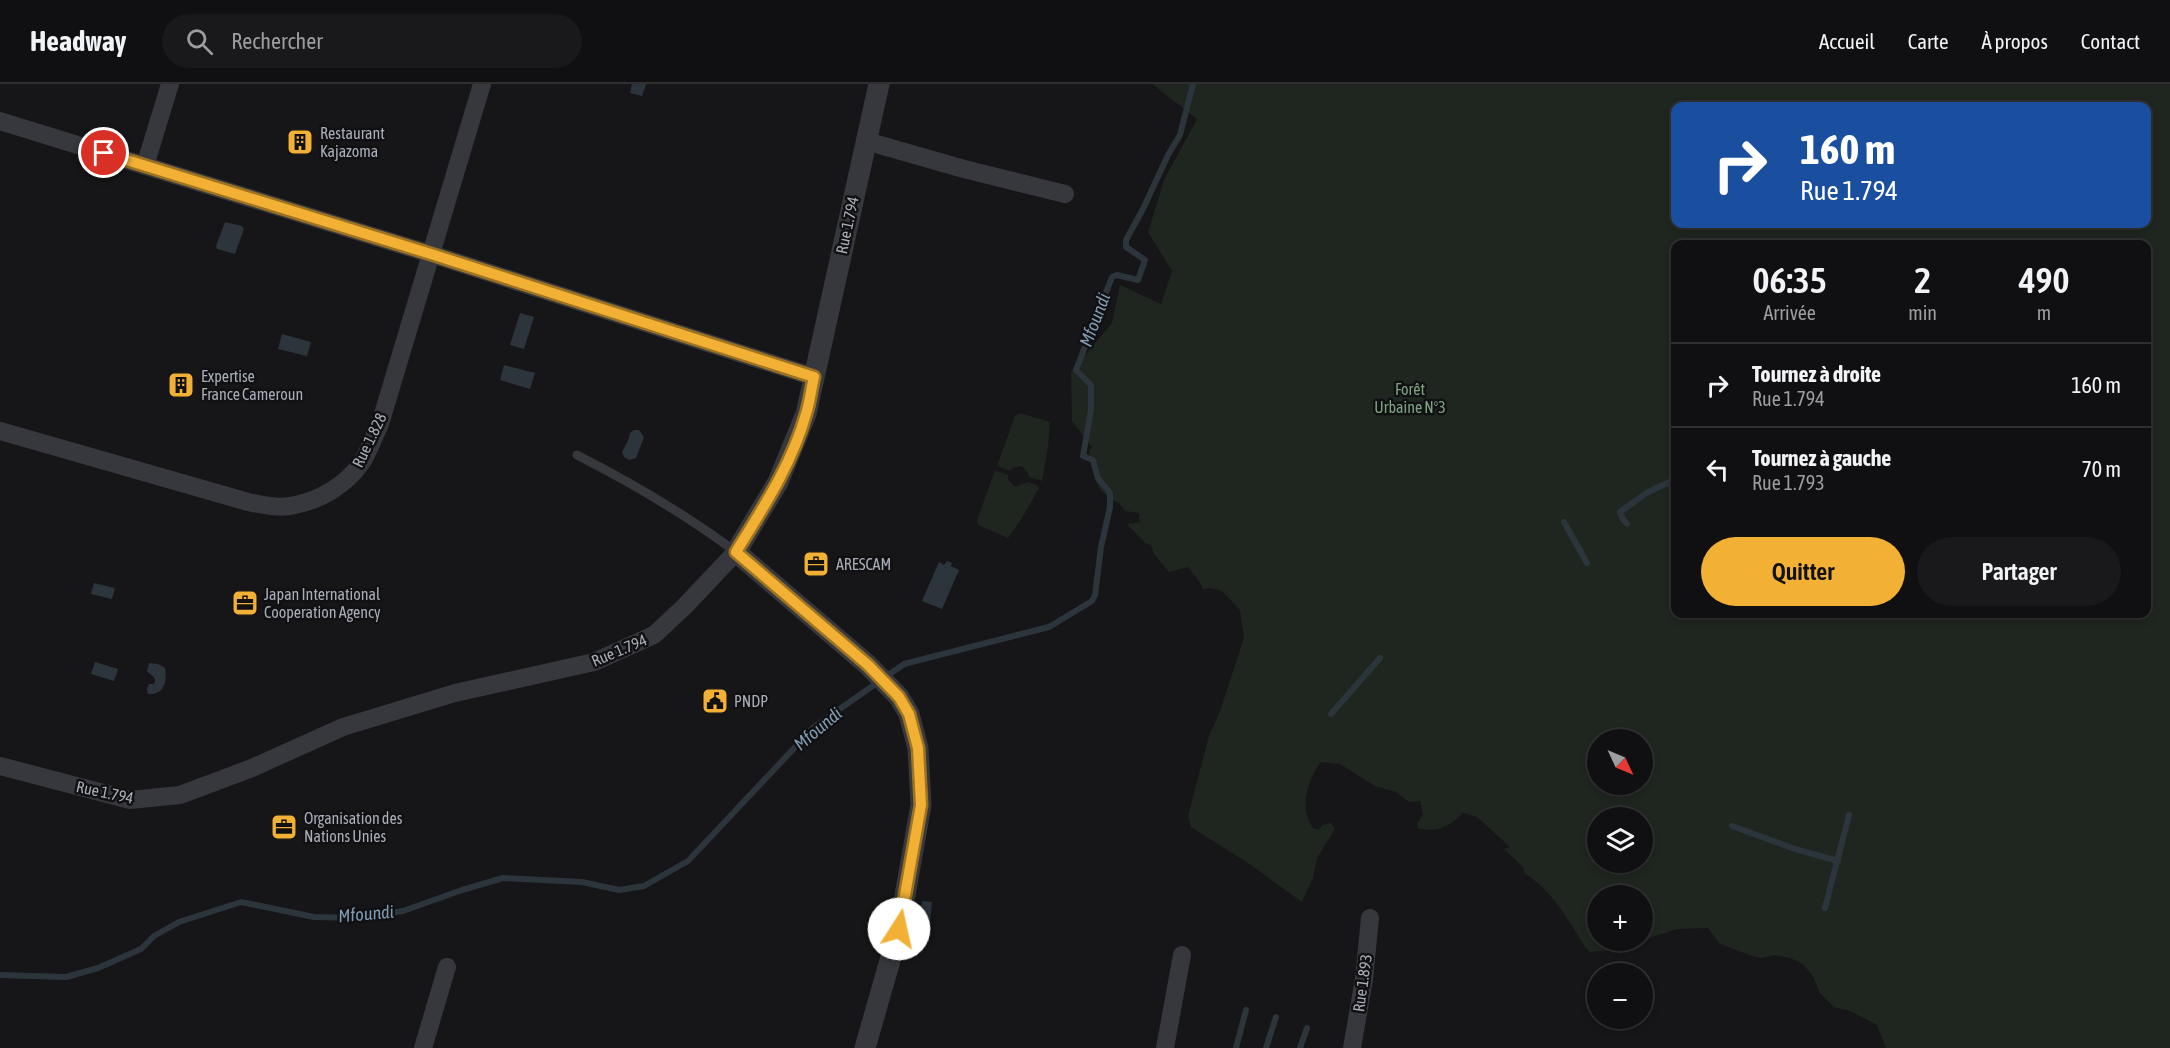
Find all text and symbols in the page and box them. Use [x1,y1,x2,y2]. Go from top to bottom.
search box [162,14,582,68]
text: Headway [30,25,126,57]
icon: search [183,25,216,58]
text: Rechercher [231,28,323,54]
text: Accueil [1819,29,1875,53]
text: Carte [1908,29,1948,53]
text: À propos [1981,29,2048,53]
text: Contact [2081,29,2140,53]
place label: Restaurant Kajazoma [320,124,385,161]
text: 160 m [1800,125,1895,173]
icon: right [1701,126,1779,204]
pin [78,127,129,178]
building icon: Restaurant Kajazoma [285,127,315,157]
icon: arrive [87,136,120,169]
text: Rue 1.794 [1800,175,1898,206]
street label: Rue 1.794 [832,195,862,255]
text: 06:35 [1753,259,1827,301]
text: 2 [1914,259,1931,301]
text: 490 [2019,259,2069,301]
water label: Mfoundi [1075,290,1114,350]
text: Arrivée [1764,301,1816,324]
text: min [1908,301,1937,324]
text: m [2037,301,2051,324]
text: Tournez à droite [1752,361,1881,387]
place label: Expertise France Cameroun [201,367,303,403]
icon: right [1701,369,1734,402]
building icon: Expertise France Cameroun [166,370,196,400]
text: 160 m [2071,372,2121,398]
park label: Forêt Urbaine N°3 [1374,380,1446,416]
text: Rue 1.794 [1752,387,1825,410]
street label: Rue 1.828 [348,410,390,470]
text: Tournez à gauche [1752,445,1891,471]
icon: left [1701,453,1734,486]
text: 70 m [2081,456,2121,482]
text: Rue 1.793 [1752,471,1825,494]
button: Quitter [1701,537,1905,606]
button: Partager [1917,537,2121,606]
office icon: ARESCAM [801,549,831,579]
place label: ARESCAM [836,555,891,573]
place label: Japan International Cooperation Agency [264,585,381,622]
office icon: Japan International Cooperation Agency [230,588,260,618]
street label: Rue 1.794 [589,630,649,670]
public building icon: PNDP [700,686,730,716]
place label: PNDP [734,692,768,710]
water label: Mfoundi [790,703,846,755]
north arrow [1587,729,1653,795]
map controls [1587,729,1653,1029]
street label: Rue 1.794 [75,777,135,807]
button: layers [1587,807,1653,873]
place label: Organisation des Nations Unies [304,809,403,845]
office icon: Organisation des Nations Unies [269,812,299,842]
button: + [1587,885,1653,951]
position arrow [867,897,931,961]
water label: Mfoundi [337,901,395,926]
street label: Rue 1.893 [1349,953,1375,1013]
button: − [1587,963,1653,1029]

